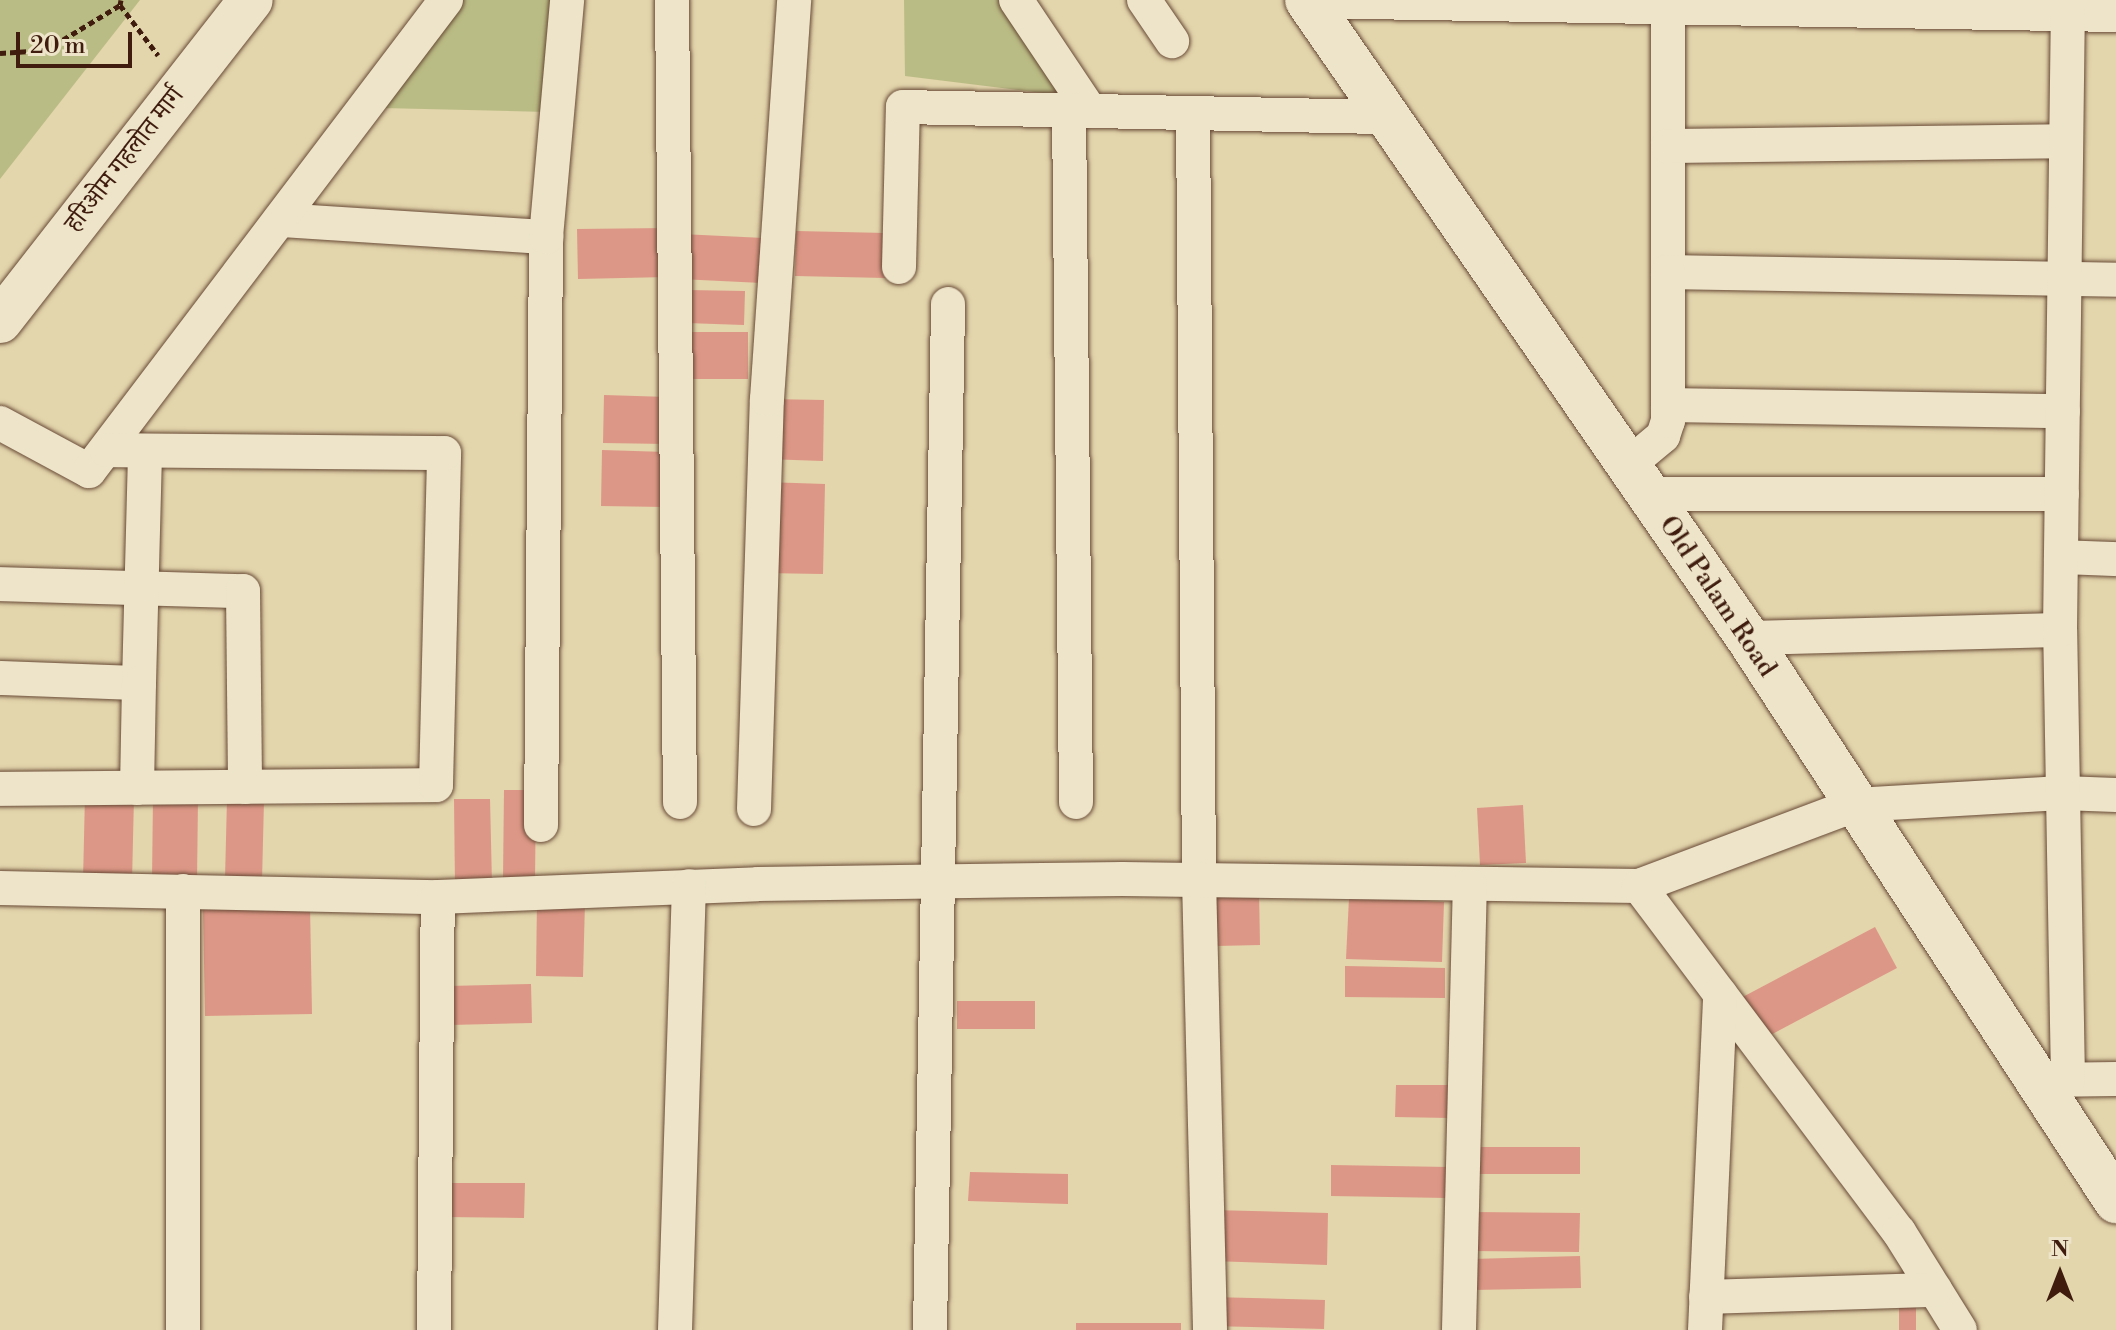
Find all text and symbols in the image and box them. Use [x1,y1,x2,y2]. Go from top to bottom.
scale bar [20,16,136,66]
text: 20 m [30,31,86,61]
street label: हरिओम गहलोत मार्ग [59,81,191,239]
street label: Old Palam Road [1652,511,1782,683]
north arrow [2020,1234,2100,1314]
text: N [2051,1236,2069,1263]

